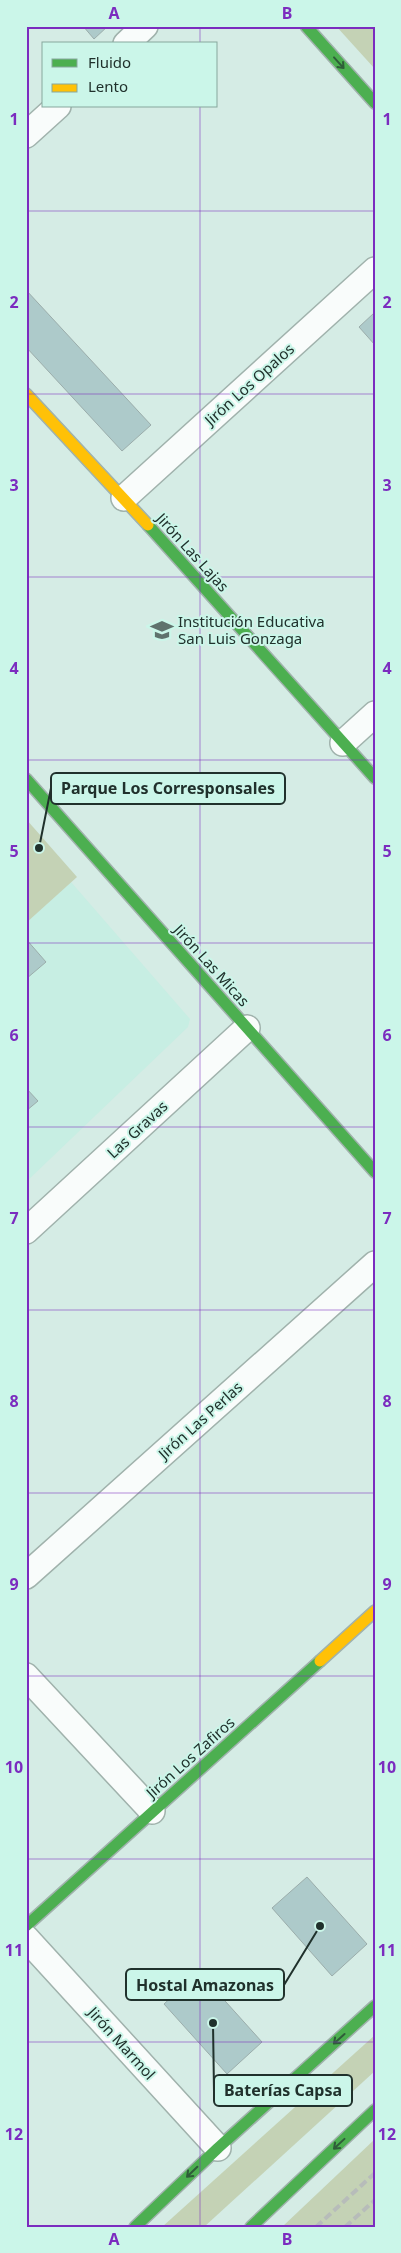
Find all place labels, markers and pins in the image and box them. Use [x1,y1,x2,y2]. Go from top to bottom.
place label: Institución Educativa San Luis Gonzaga [178,611,325,648]
school or university icon: Institución Educativa San Luis Gonzaga [149,617,175,643]
callout: Parque Los Corresponsales [51,773,285,804]
callout: Hostal Amazonas [126,1969,284,2000]
callout: Baterías Capsa [214,2075,352,2106]

